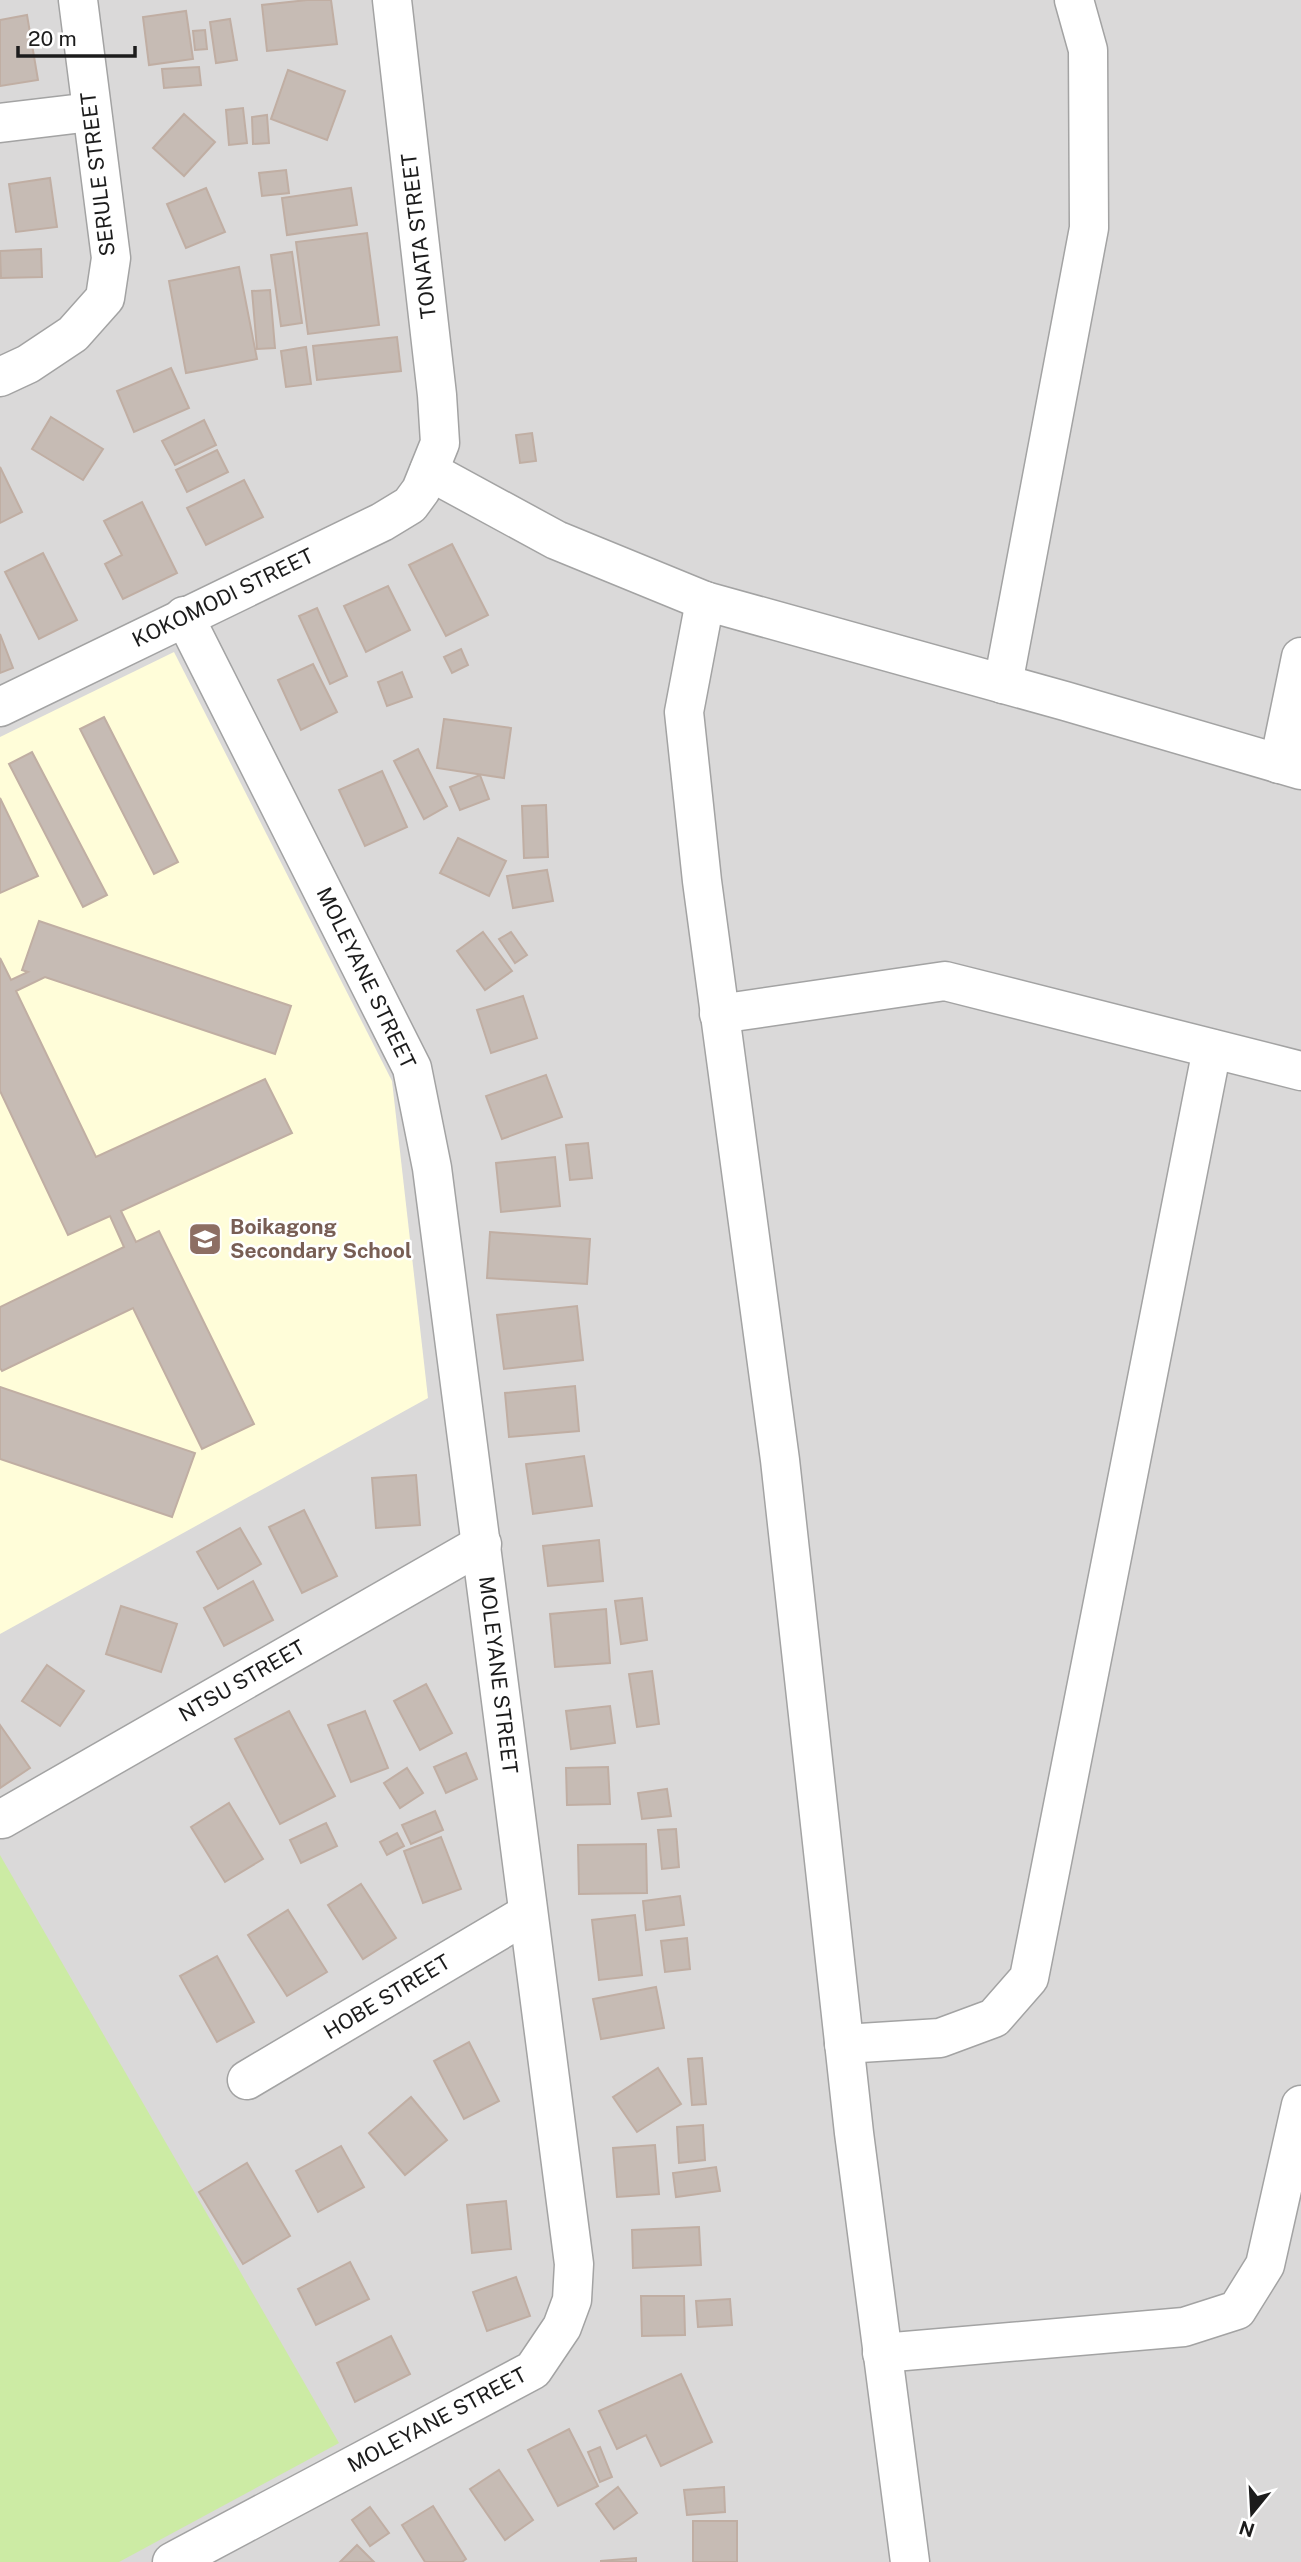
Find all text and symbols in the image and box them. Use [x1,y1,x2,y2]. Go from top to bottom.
scale bar [18,14,135,58]
text: 20 m [28,26,77,51]
street label: SERULE STREET [75,90,120,258]
street label: TONATA STREET [396,152,441,320]
street label: KOKOMODI STREET [128,543,317,652]
street label: MOLEYANE STREET [312,883,421,1073]
place label: Boikagong Secondary School [230,1214,412,1263]
school or university icon: Boikagong Secondary School [186,1220,224,1258]
street label: MOLEYANE STREET [474,1575,523,1775]
street label: NTSU STREET [174,1634,309,1727]
street label: HOBE STREET [319,1949,455,2044]
street label: MOLEYANE STREET [343,2362,530,2477]
north arrow [1217,2478,1287,2548]
text: N [1236,2516,1257,2542]

